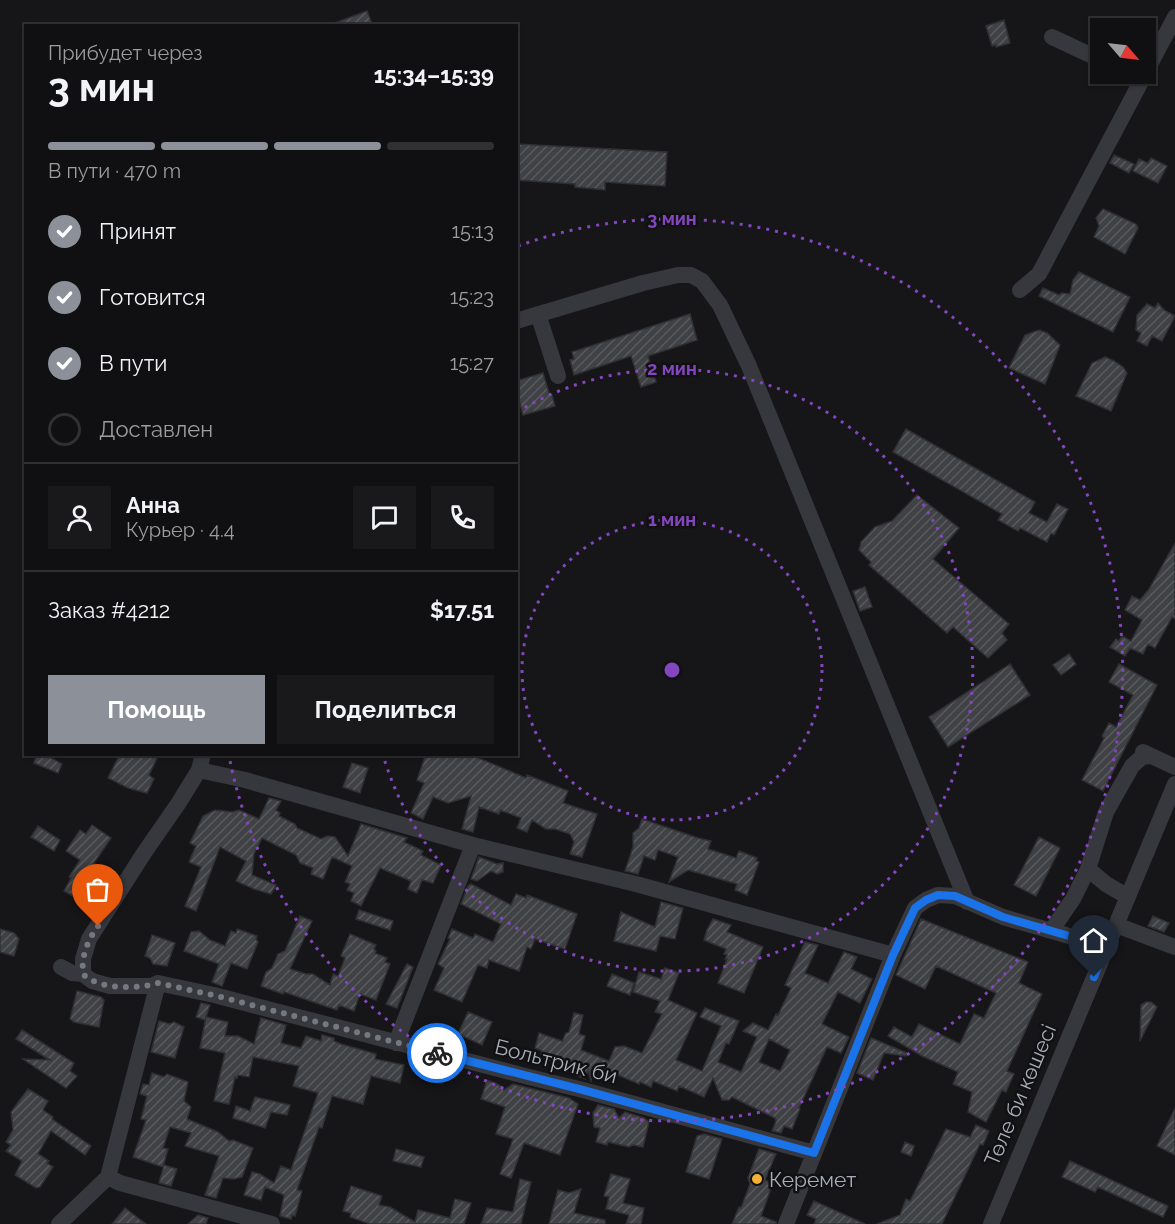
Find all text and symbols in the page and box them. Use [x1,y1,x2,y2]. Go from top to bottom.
north arrow [1090,18,1156,84]
map controls [1090,18,1156,84]
text: Прибудет через [48,41,202,65]
text: 15:34–15:39 [374,62,494,88]
text: 3 мин [48,64,155,110]
text: В пути · 470 m [48,159,181,183]
text: 3 мин [647,208,697,229]
icon: check [48,215,81,248]
text: Принят [99,218,176,244]
text: 15:13 [452,219,494,243]
icon: check [48,281,81,314]
text: Готовится [99,284,206,310]
text: 15:23 [450,285,494,309]
icon: check [48,347,81,380]
text: В пути [99,350,167,376]
text: 15:27 [450,351,494,375]
text: 2 мин [647,358,697,379]
text: Доставлен [99,416,213,442]
button: person [48,486,111,549]
button: chat [353,486,416,549]
button: phone [431,486,494,549]
text: Анна [126,492,180,518]
text: 1 мин [648,509,696,530]
text: Курьер · 4.4 [126,518,235,542]
text: Заказ #4212 [48,597,170,623]
text: $17.51 [430,597,494,623]
centre of rings [662,660,682,680]
button: Помощь [48,675,265,744]
button: Поделиться [277,675,494,744]
pin [72,864,123,926]
icon: bag [81,873,114,906]
pin [1068,915,1119,977]
icon: home [1077,924,1110,957]
street label: Төле би көшесі [979,1021,1061,1169]
courier [407,1023,467,1083]
street label: Больтрик би [492,1034,620,1088]
icon: bike [421,1037,454,1070]
place label: Керемет [769,1167,856,1192]
marker: Керемет [750,1172,764,1186]

